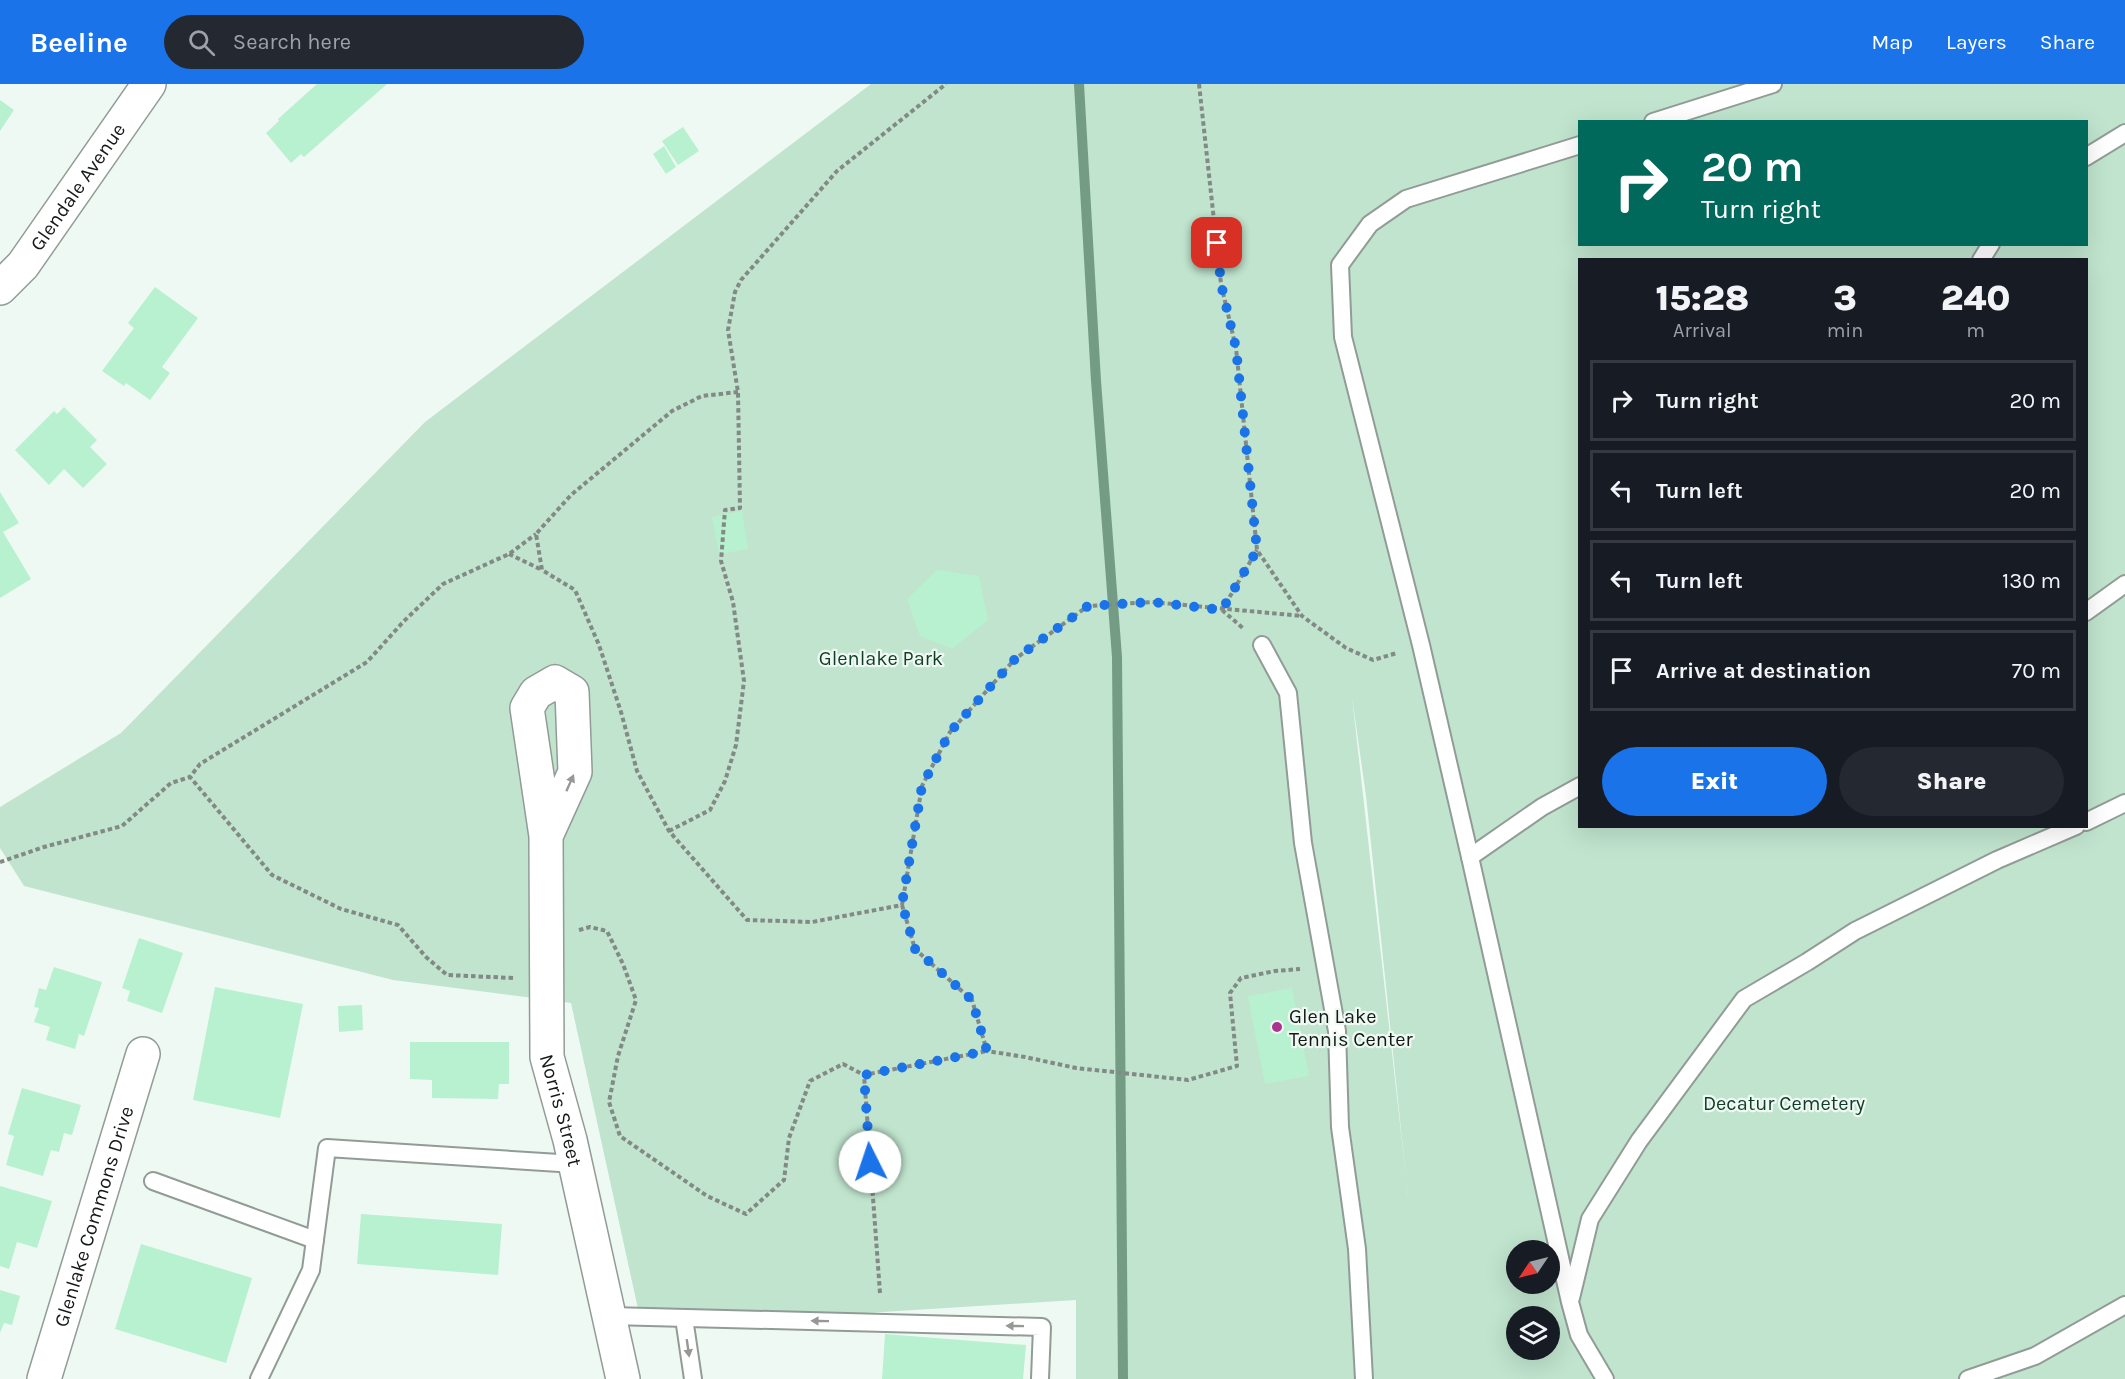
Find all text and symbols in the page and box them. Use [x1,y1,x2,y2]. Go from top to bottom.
search box [164,15,584,69]
text: Beeline [30,26,128,59]
icon: search [185,26,218,59]
text: Search here [233,29,351,55]
text: Map [1871,30,1913,54]
text: Layers [1946,30,2007,54]
text: Share [2040,30,2095,54]
street label: Glendale Avenue [25,118,130,255]
text: 20 m [1701,142,1803,192]
icon: right [1602,144,1680,222]
text: Turn right [1701,193,1821,225]
pin [1191,217,1242,268]
icon: arrive [1200,226,1233,259]
text: 15:28 [1655,277,1749,319]
text: 3 [1833,277,1857,319]
text: 240 [1941,277,2011,319]
text: Arrival [1673,319,1732,342]
text: min [1827,319,1863,342]
text: m [1966,319,1985,342]
icon: right [1605,384,1638,417]
text: Turn right [1656,388,1759,414]
text: 20 m [2009,388,2061,414]
icon: left [1605,474,1638,507]
text: Turn left [1656,478,1743,504]
text: 20 m [2009,478,2061,504]
icon: left [1605,564,1638,597]
text: Turn left [1656,568,1743,594]
text: 130 m [2002,568,2061,594]
park label: Glenlake Park [819,647,943,670]
icon: arrive [1605,654,1638,687]
text: Arrive at destination [1656,658,1871,684]
text: 70 m [2012,658,2061,684]
button: Exit [1602,747,1827,816]
button: Share [1839,747,2064,816]
one-way arrow [565,773,575,791]
place label: Glen Lake Tennis Center [1289,1005,1414,1051]
marker: Glen Lake Tennis Center [1270,1020,1284,1034]
street label: Norris Street [535,1051,587,1169]
park label: Decatur Cemetery [1703,1092,1865,1115]
street label: Glenlake Commons Drive [49,1103,138,1329]
position arrow [838,1130,902,1194]
north arrow [1506,1240,1560,1294]
map controls [1506,1240,1560,1360]
button: layers [1506,1306,1560,1360]
one-way arrow [811,1316,830,1326]
one-way arrow [1006,1321,1025,1331]
one-way arrow [684,1339,693,1358]

